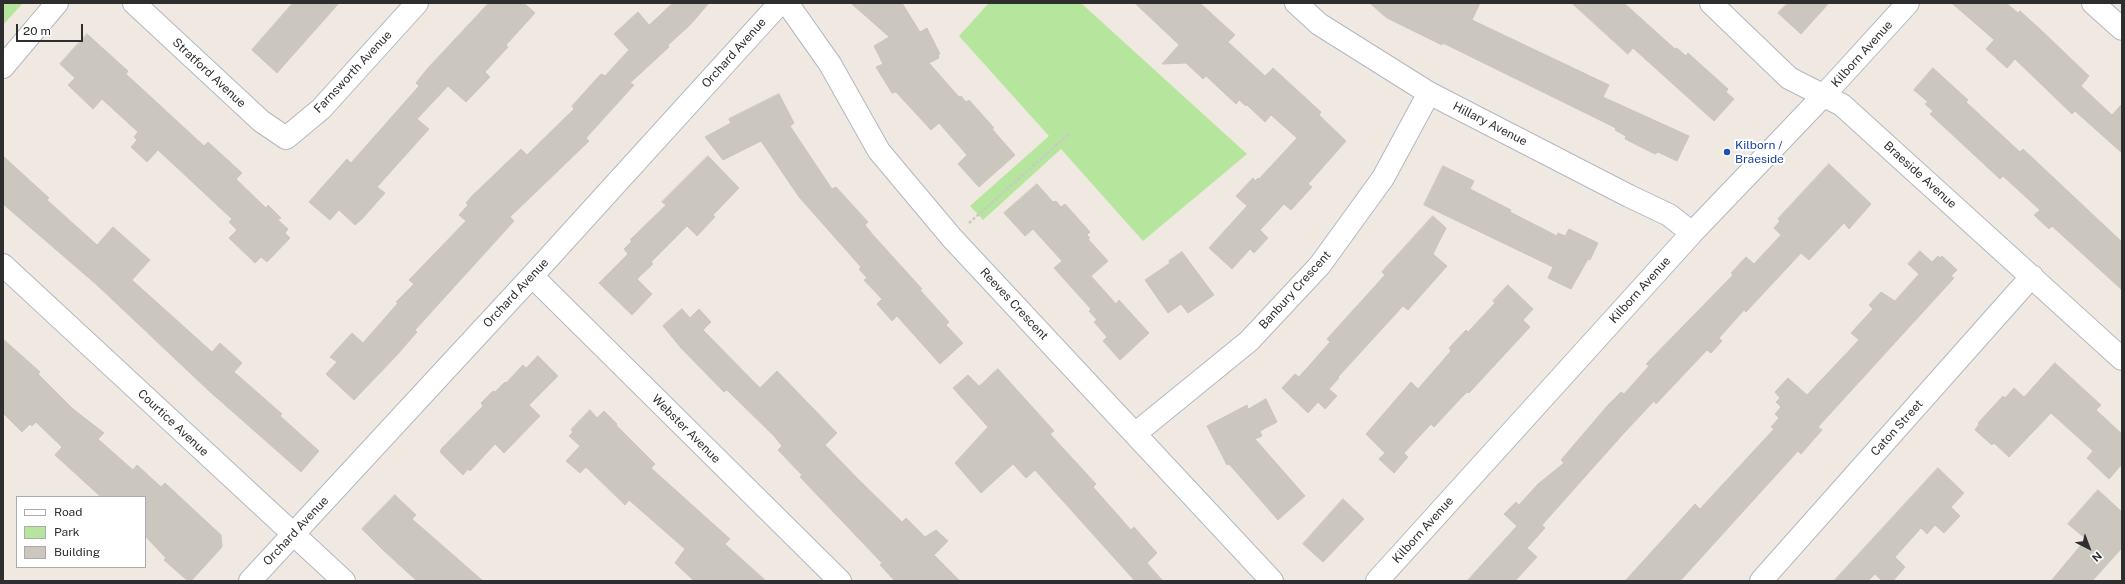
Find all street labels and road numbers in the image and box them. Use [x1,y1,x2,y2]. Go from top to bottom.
street label: Orchard Avenue [699,15,769,91]
street label: Kilborn Avenue [1828,18,1896,90]
street label: Farnsworth Avenue [311,28,395,116]
street label: Stratford Avenue [169,35,249,111]
street label: Hillary Avenue [1451,99,1529,149]
street label: Braeside Avenue [1881,139,1959,211]
street label: Banbury Crescent [1256,248,1334,332]
street label: Kilborn Avenue [1606,254,1674,326]
street label: Orchard Avenue [480,255,552,331]
street label: Reeves Crescent [977,265,1051,343]
street label: Courtice Avenue [135,386,211,460]
street label: Webster Avenue [649,392,723,466]
street label: Caton Street [1868,397,1926,459]
street label: Orchard Avenue [260,493,332,569]
street label: Kilborn Avenue [1389,494,1457,566]

